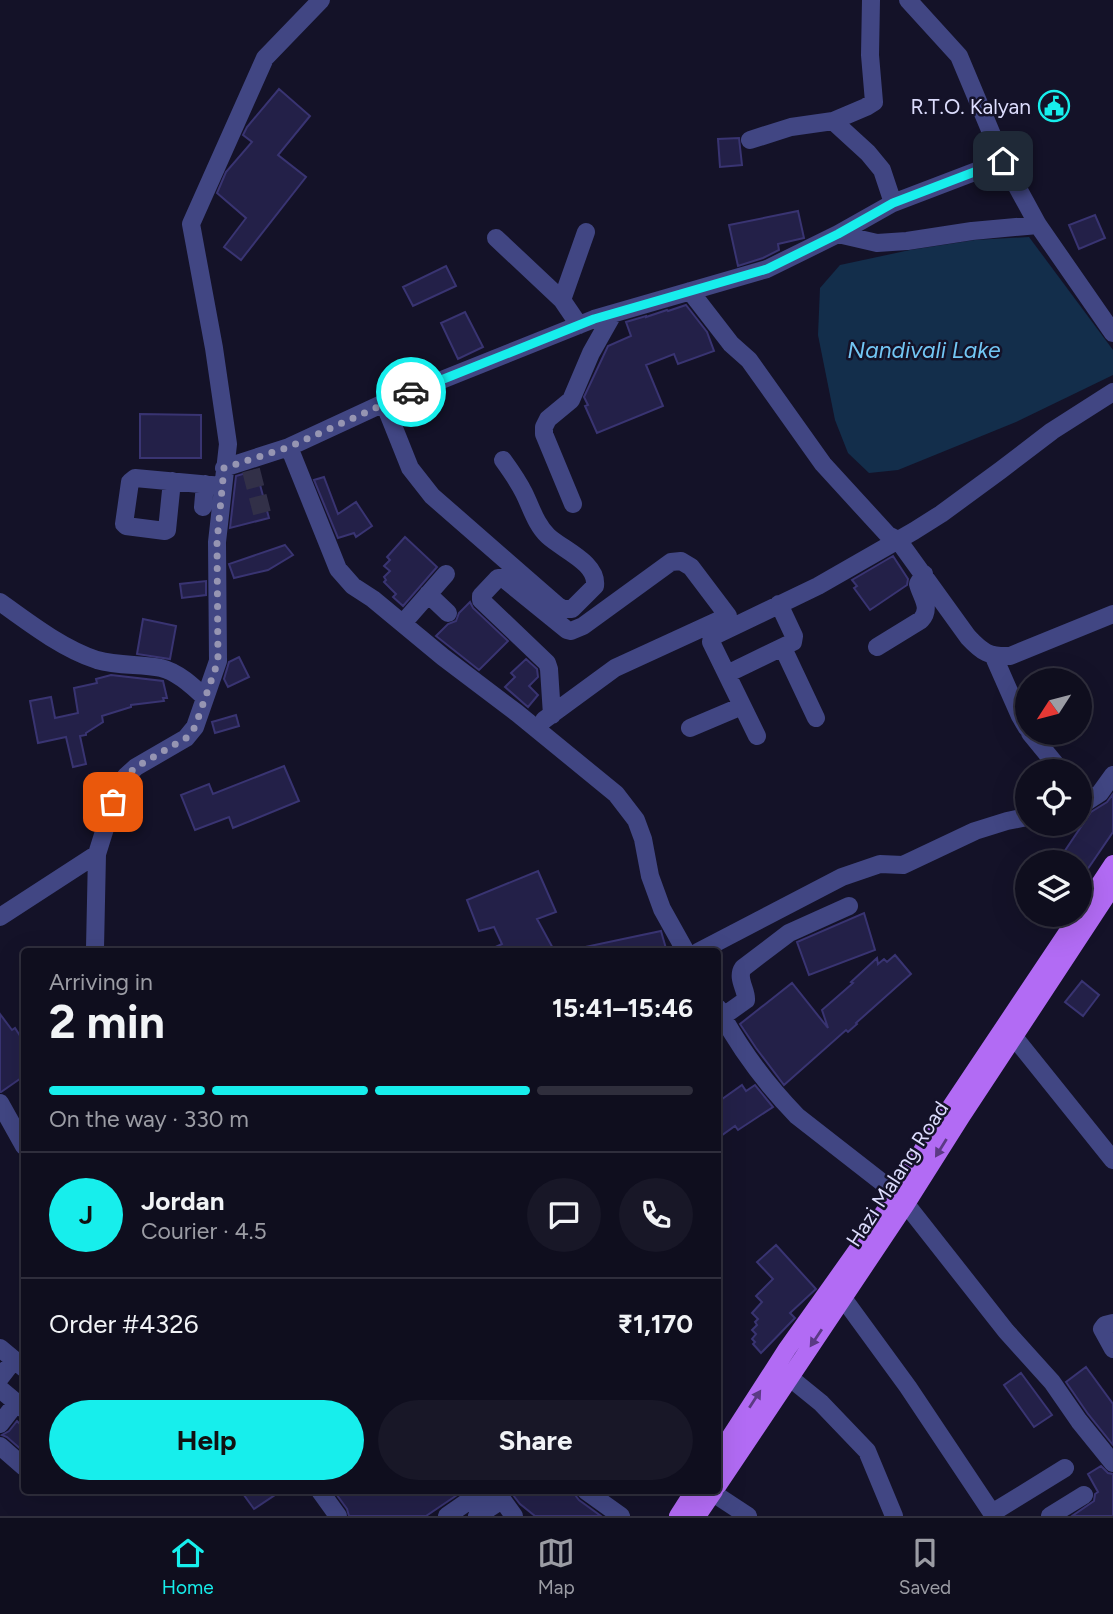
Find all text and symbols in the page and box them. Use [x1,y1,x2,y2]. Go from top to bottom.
public building icon: R.T.O. Kalyan [1037,89,1071,123]
place label: R.T.O. Kalyan [910,94,1031,119]
pin [973,131,1033,191]
icon: home [984,142,1022,180]
water label: Nandivali Lake [847,336,1001,364]
courier [376,357,446,427]
icon: car [392,373,430,411]
north arrow [1015,668,1092,746]
map controls [1015,668,1092,927]
button: locate [1015,759,1092,836]
pin [83,772,143,832]
icon: bag [94,783,132,821]
button: layers [1015,850,1092,927]
text: Arriving in [49,968,153,996]
text: 15:41–15:46 [552,992,693,1024]
text: 2 min [49,994,165,1050]
street label: Hazi Malang Road [841,1097,953,1251]
text: On the way · 330 m [49,1105,249,1133]
one-way arrow [935,1139,948,1158]
button: chat [527,1178,601,1252]
button: phone [619,1178,693,1252]
text: Jordan [141,1185,224,1217]
text: J [79,1199,93,1231]
text: Courier · 4.5 [141,1217,267,1245]
text: Order #4326 [49,1308,199,1340]
text: ₹1,170 [617,1308,693,1340]
one-way arrow [809,1328,822,1348]
one-way arrow [748,1389,761,1408]
button: Help [49,1400,364,1480]
button: Share [378,1400,693,1480]
tab: Home [162,1534,214,1599]
tab: Map [537,1534,575,1599]
tab: Saved [899,1534,951,1599]

